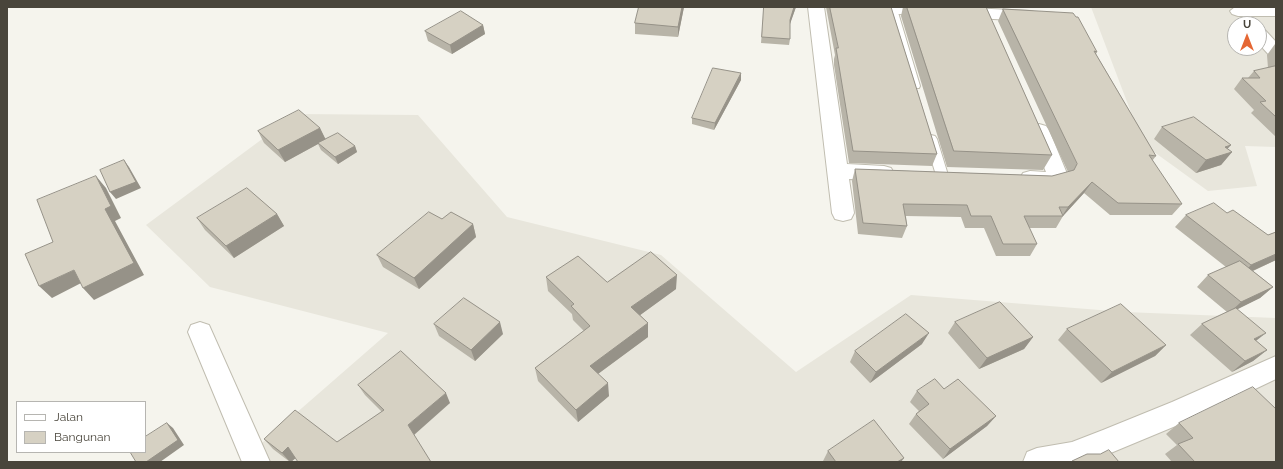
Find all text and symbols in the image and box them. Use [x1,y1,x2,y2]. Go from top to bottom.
north arrow [1227,16,1267,56]
text: U [1243,18,1251,31]
legend [16,401,146,453]
text: Jalan [54,410,83,424]
text: Bangunan [54,430,111,444]

